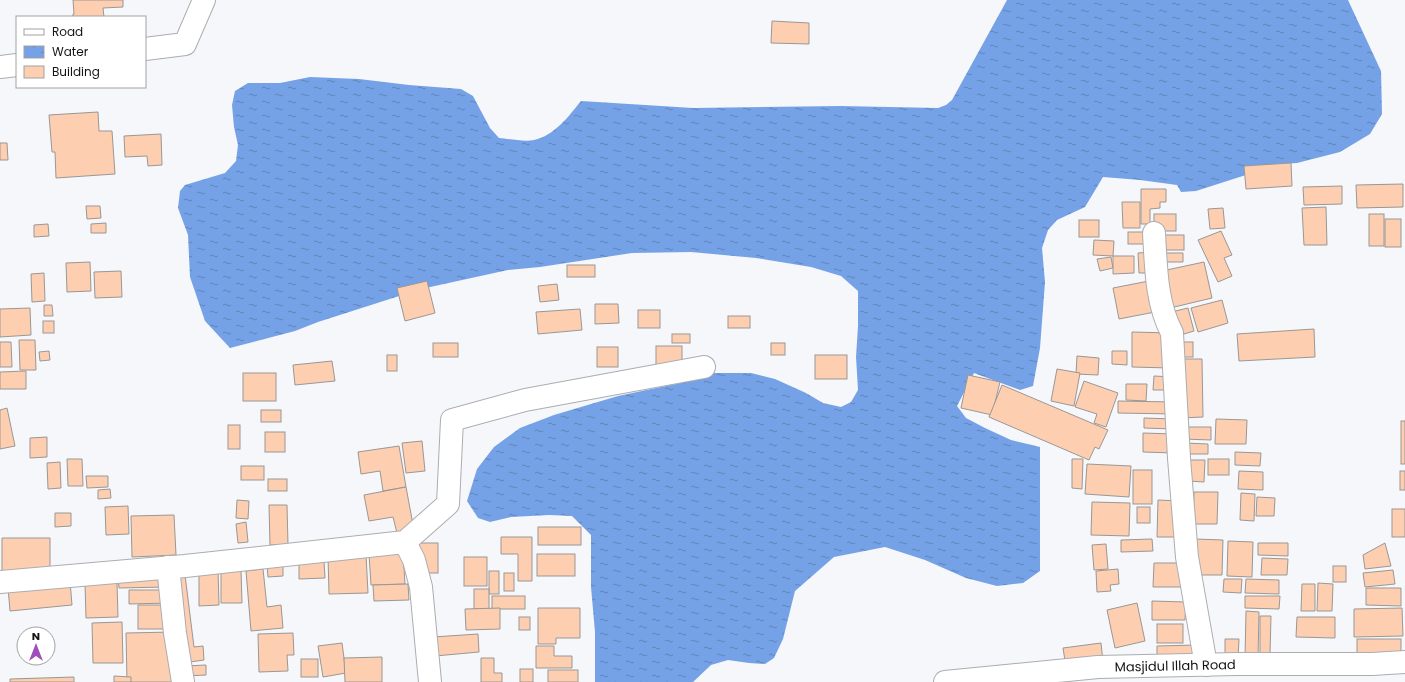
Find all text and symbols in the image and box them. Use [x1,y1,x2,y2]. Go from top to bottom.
legend [16,16,146,88]
text: Road [52,23,83,40]
text: Water [52,43,89,60]
text: Building [52,63,100,80]
north arrow [16,626,56,666]
text: N [32,628,40,644]
street label: Masjidul Illah Road [1115,655,1236,676]

